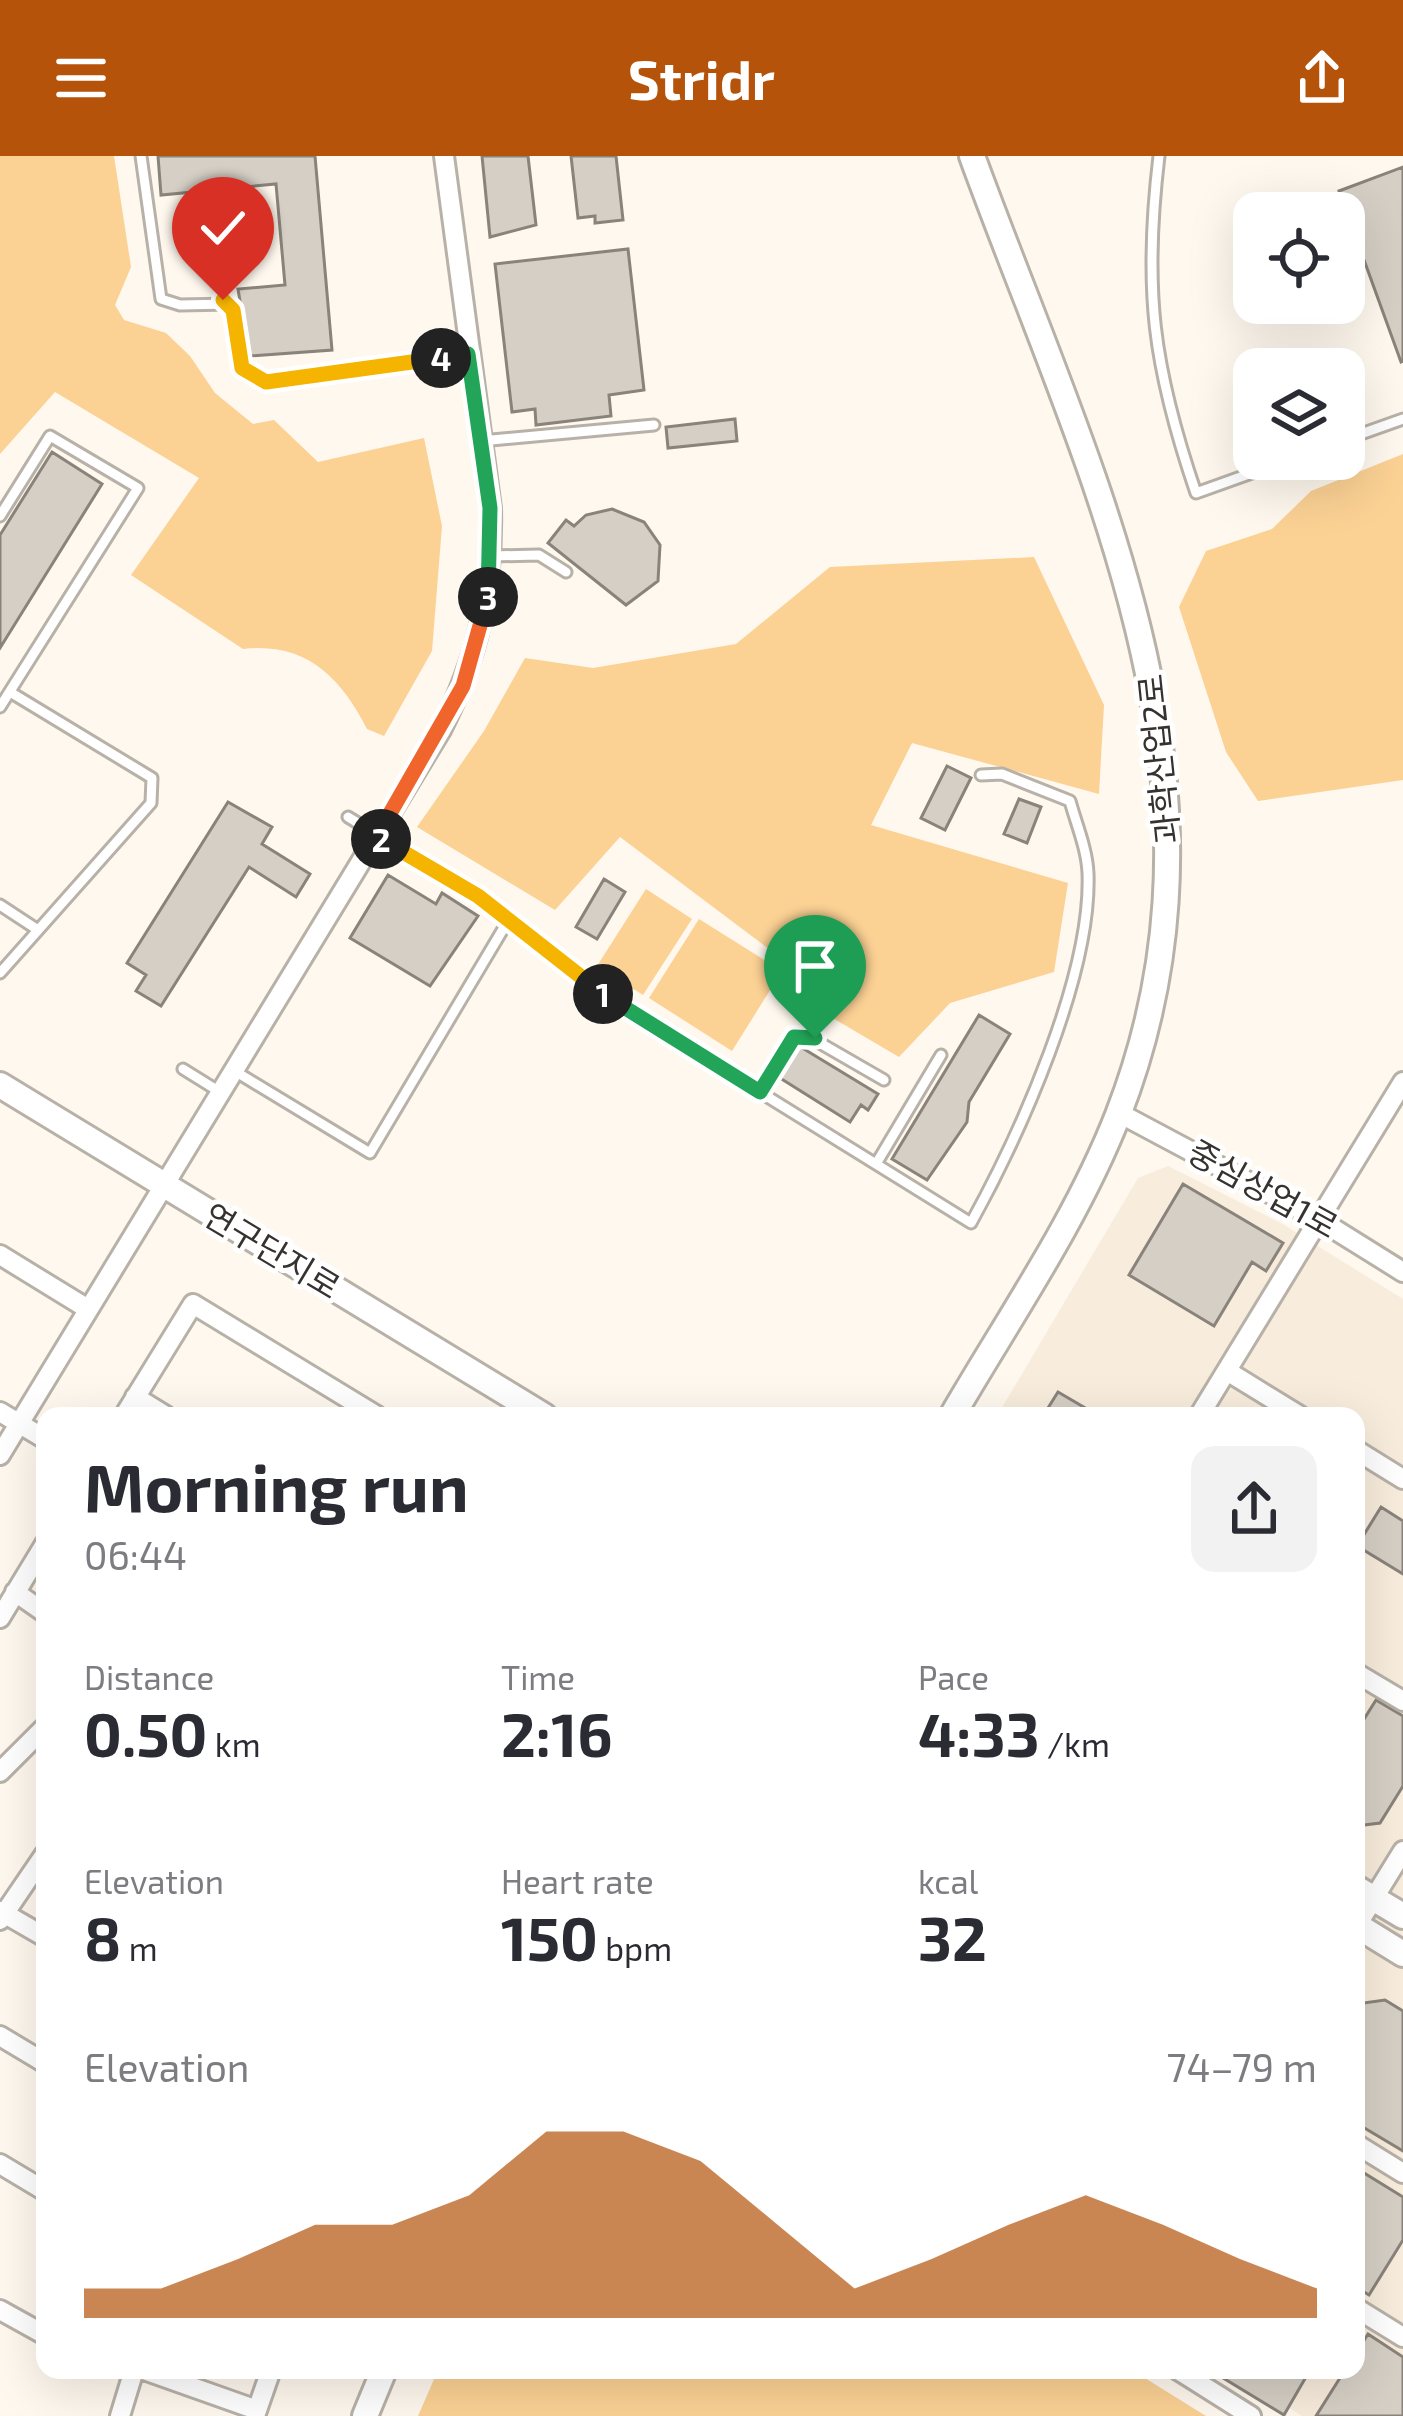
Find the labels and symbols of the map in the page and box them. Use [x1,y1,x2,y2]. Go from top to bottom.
pin [172,177,274,300]
pin: 4 [411,328,471,388]
pin: 3 [458,567,518,627]
street label: 과학산업2로 [1129,672,1187,846]
pin: 2 [351,809,411,869]
pin [764,915,866,1038]
pin: 1 [573,964,633,1024]
street label: 중심상업1로 [1182,1131,1345,1246]
street label: 연구단지로 [197,1194,348,1306]

